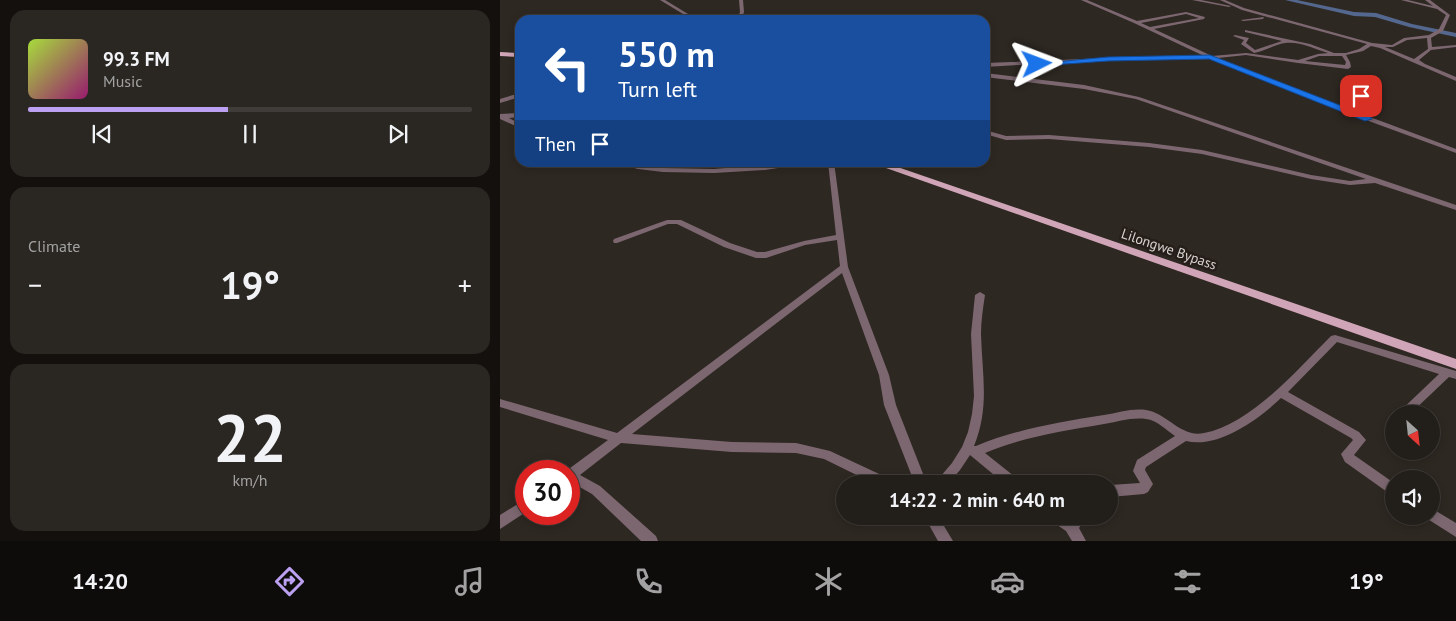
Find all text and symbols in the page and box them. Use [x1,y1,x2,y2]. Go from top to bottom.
text: 550 m [618,31,715,77]
icon: left [535,35,600,100]
position arrow [1010,37,1062,89]
text: 99.3 FM [103,47,170,71]
text: Music [103,71,143,91]
text: Turn left [618,75,697,103]
pin [1340,75,1382,117]
icon: arrive [1347,82,1375,110]
icon: previous [88,120,116,148]
icon: pause [236,120,264,148]
icon: next [384,120,412,148]
icon: arrive [586,130,614,158]
text: Then [535,132,576,156]
street label: Lilongwe Bypass [1119,224,1219,274]
text: Climate [28,236,80,256]
text: 19° [220,260,280,309]
text: − [28,266,42,303]
text: + [458,266,472,303]
text: 22 [213,395,287,479]
north arrow [1385,405,1440,460]
map controls [1385,405,1440,525]
speed limit sign: 30 [515,460,580,525]
text: km/h [232,470,268,490]
button: sound [1385,470,1440,525]
text: 14:22 · 2 min · 640 m [889,488,1065,512]
icon: directions [272,564,307,599]
icon: music [452,564,487,599]
icon: phone [631,564,666,599]
icon: climate [811,564,846,599]
icon: car [990,564,1025,599]
icon: filters [1170,564,1205,599]
text: 14:20 [72,567,128,595]
text: 19° [1349,567,1384,595]

